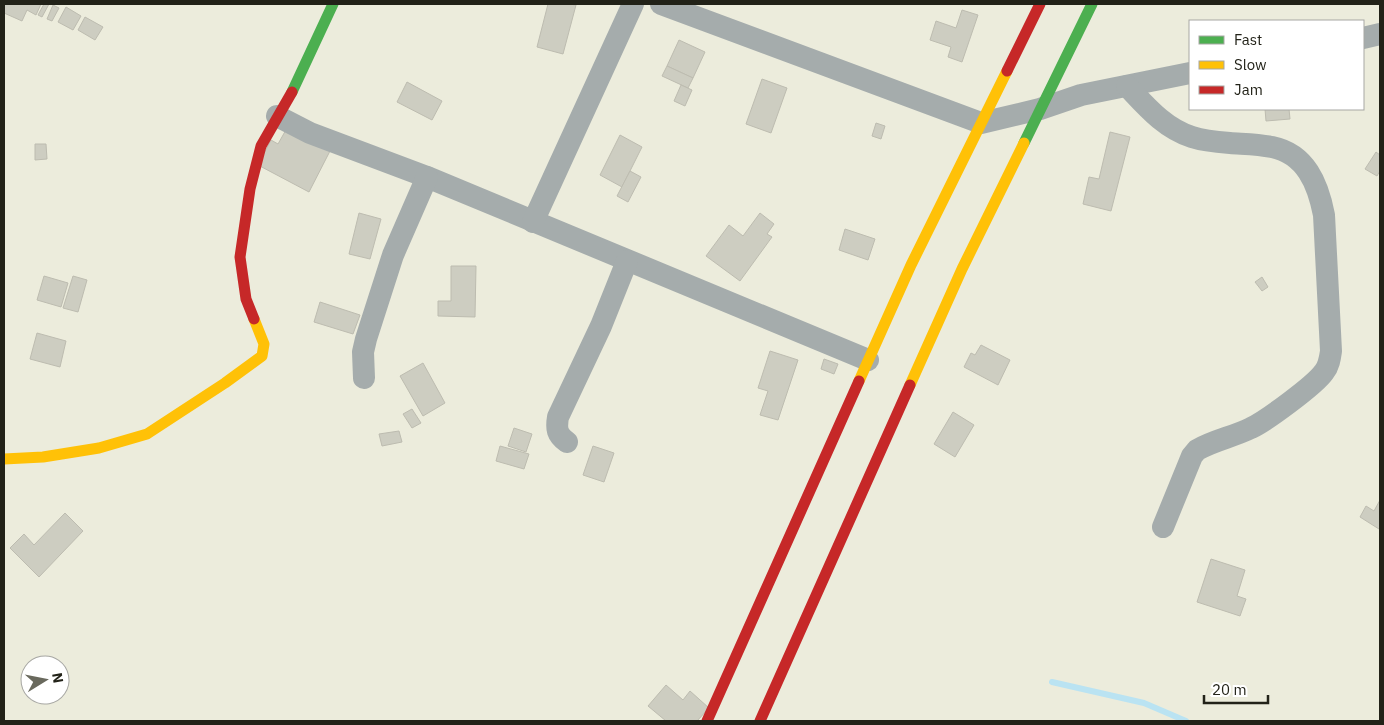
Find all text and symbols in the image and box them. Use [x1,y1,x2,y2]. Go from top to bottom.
legend [1189,20,1364,110]
text: Fast [1234,30,1262,49]
text: Slow [1234,55,1267,74]
text: Jam [1234,80,1263,99]
north arrow [20,655,70,705]
text: N [48,671,68,684]
scale bar [1204,672,1268,704]
text: 20 m [1212,680,1247,699]

